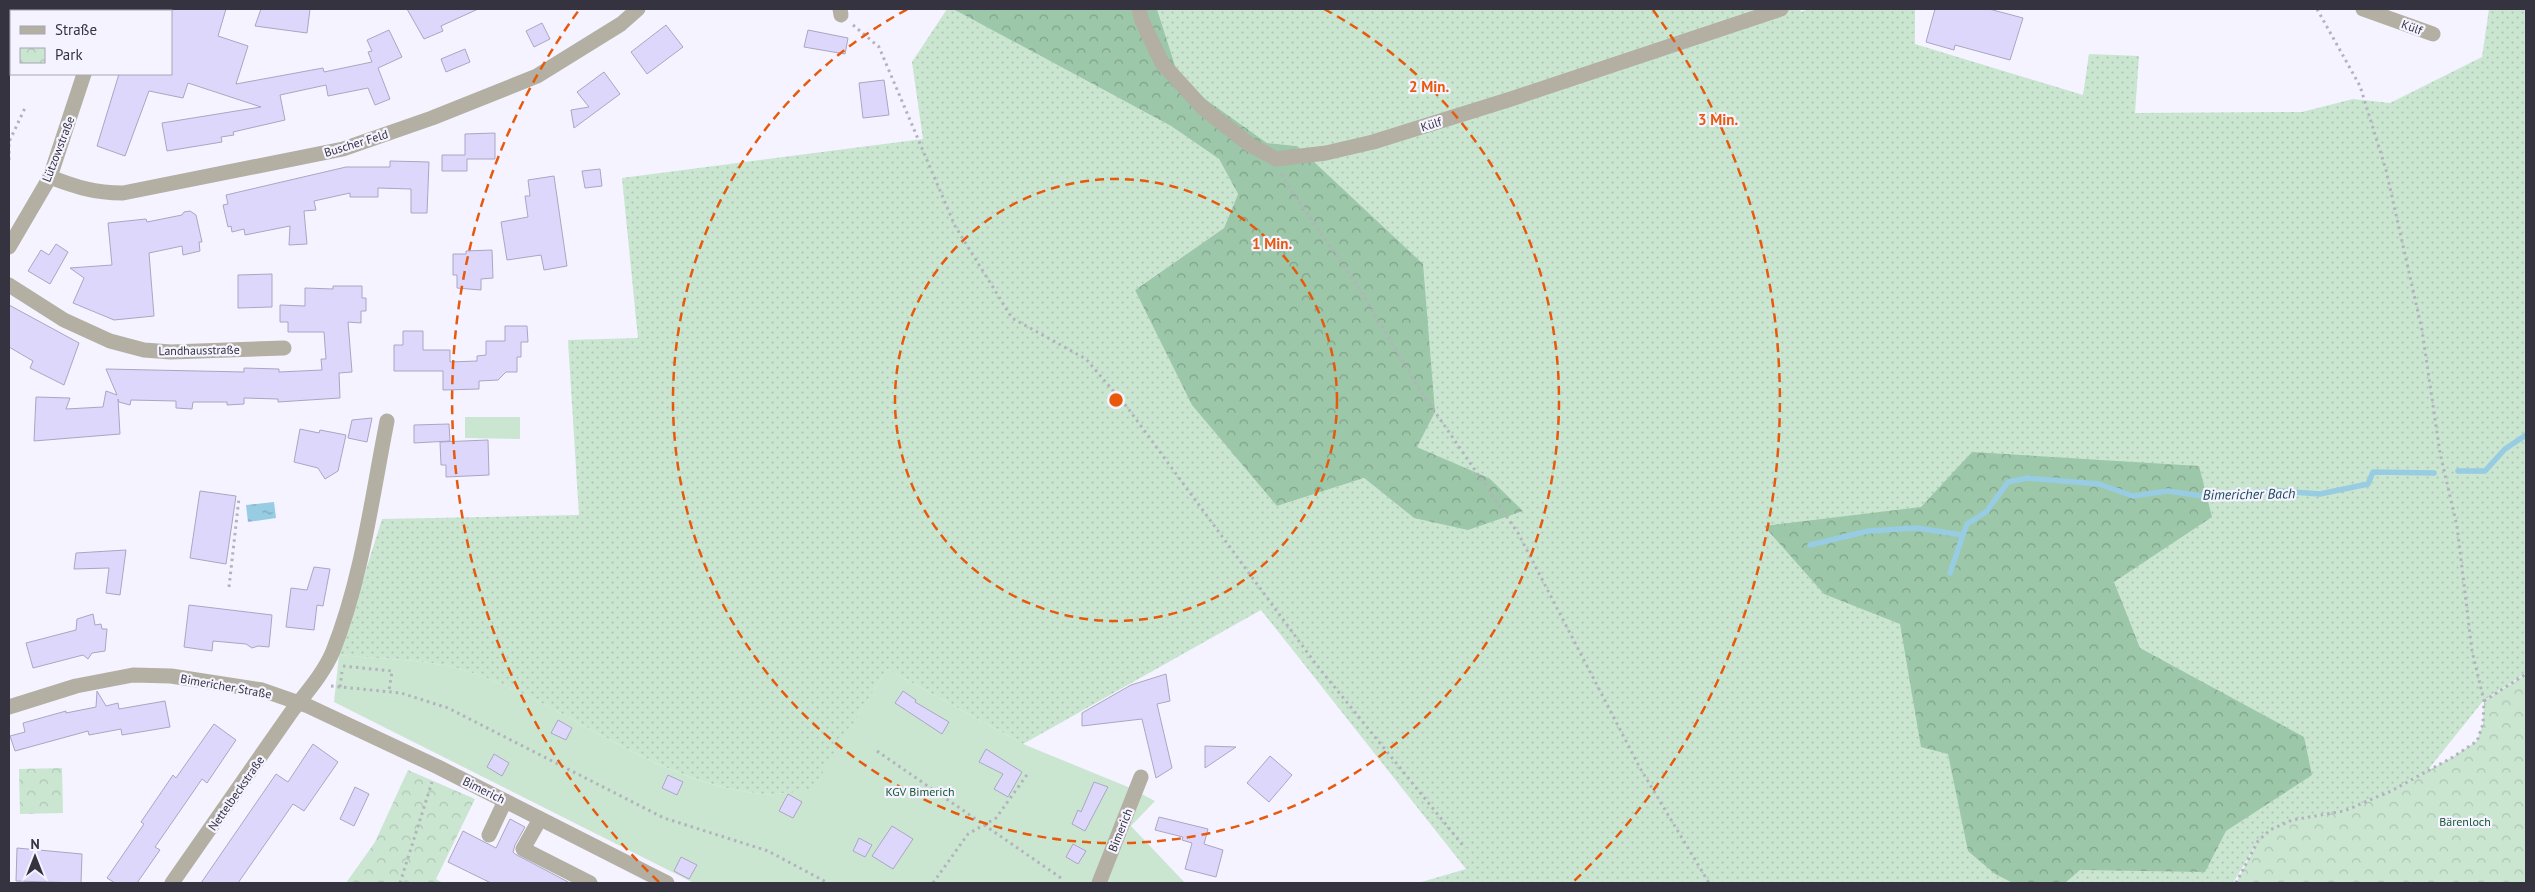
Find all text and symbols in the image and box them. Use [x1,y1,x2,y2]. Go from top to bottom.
legend [10,10,172,75]
street label: Külf [2400,16,2426,38]
text: Straße [55,20,97,39]
text: Park [55,45,83,64]
text: 2 Min. [1409,77,1449,96]
text: 3 Min. [1698,110,1738,129]
street label: Külf [1419,113,1444,134]
street label: Lützowstraße [39,114,77,184]
street label: Buscher Feld [322,126,390,160]
text: 1 Min. [1252,234,1292,253]
street label: Landhausstraße [158,342,240,358]
centre of rings [1107,391,1125,409]
water label: Bimericher Bach [2202,484,2296,504]
street label: Bimericher Straße [179,671,273,701]
street label: Nettelbeckstraße [205,753,267,833]
street label: Bimerich [460,773,508,807]
park label: KGV Bimerich [885,784,955,799]
street label: Bimerich [1105,806,1135,854]
park label: Bärenloch [2439,814,2491,829]
north arrow [10,832,60,882]
text: N [30,835,40,853]

